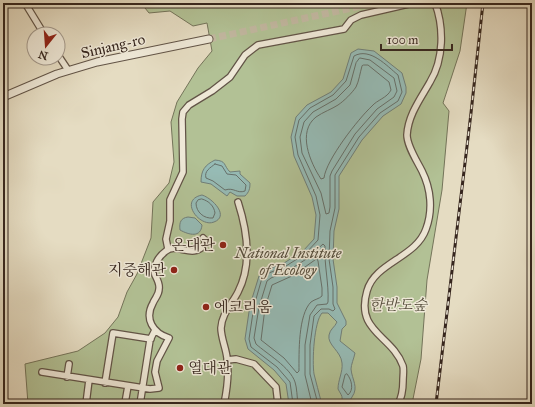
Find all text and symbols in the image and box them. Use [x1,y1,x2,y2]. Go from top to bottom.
north arrow [26,26,66,66]
scale bar [381,26,452,52]
street label: Sinjang-ro [79,30,147,62]
text: 100 m [387,33,418,47]
text: N [36,47,50,63]
place label: 온대관 [172,236,215,254]
marker: 온대관 [218,240,228,250]
park label: National Institute of Ecology [234,244,342,279]
place label: 지중해관 [108,261,167,279]
marker: 지중해관 [169,265,179,275]
park label: 한반도숲 [369,296,428,314]
place label: 에코리움 [214,298,272,316]
marker: 에코리움 [201,302,211,312]
place label: 열대관 [188,359,232,377]
marker: 열대관 [175,363,185,373]

